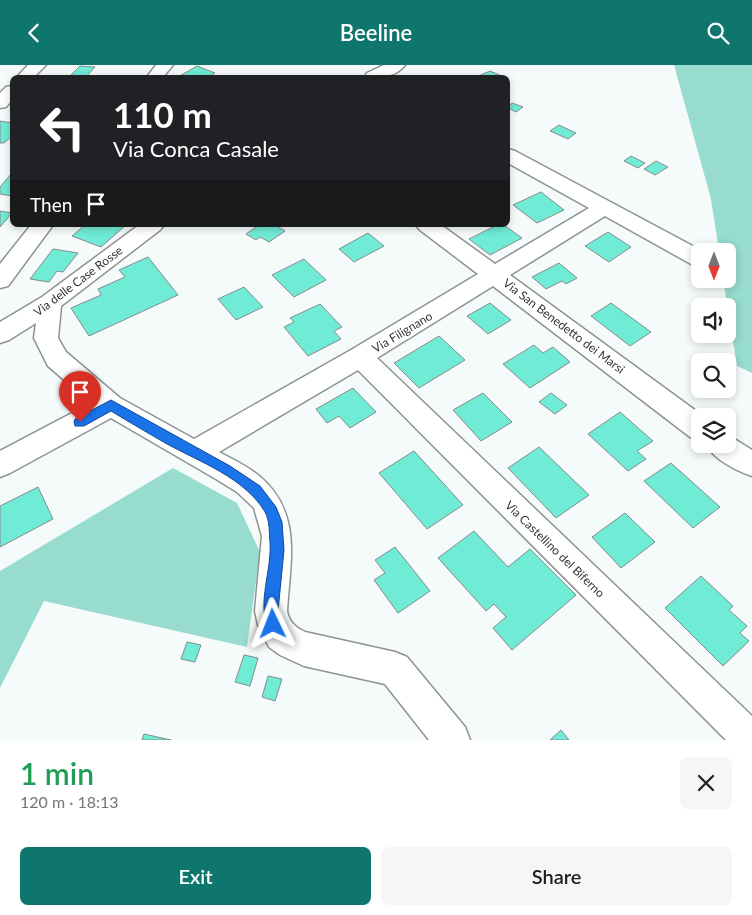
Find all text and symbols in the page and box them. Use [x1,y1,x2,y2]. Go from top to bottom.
icon: back [20,19,48,47]
text: Beeline [340,19,412,46]
icon: search [704,19,732,47]
text: 110 m [113,93,212,135]
icon: left [30,95,95,160]
text: Via Conca Casale [113,135,279,162]
icon: arrive [82,190,110,218]
text: Then [30,193,72,216]
street label: Via delle Case Rosse [31,243,125,319]
north arrow [691,243,736,287]
map controls [691,243,736,453]
street label: Via San Benedetto dei Marsi [500,275,628,377]
button: sound [691,298,736,343]
street label: Via Filignano [369,308,435,356]
button: search [691,353,736,398]
pin [59,371,101,422]
icon: arrive [66,378,94,406]
button: layers [691,408,736,453]
street label: Via Castellino del Biferno [502,498,608,601]
position arrow [246,597,298,649]
text: 1 min [20,755,94,791]
button: close [680,757,732,809]
text: 120 m · 18:13 [20,792,119,811]
button: Exit [20,847,371,905]
button: Share [381,847,732,905]

